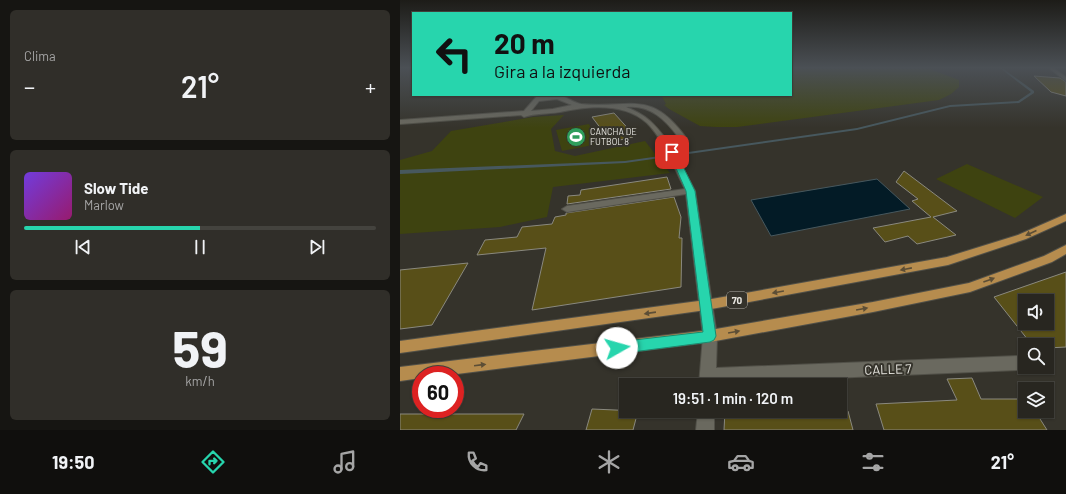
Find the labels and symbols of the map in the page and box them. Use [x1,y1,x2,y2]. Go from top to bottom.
sports icon: CANCHA DE FUTBOL 8 [565,126,587,148]
place label: CANCHA DE FUTBOL 8 [590,126,637,147]
pin [655,135,689,169]
one-way arrow [1025,230,1036,236]
one-way arrow [900,267,912,273]
one-way arrow [983,276,995,282]
one-way arrow [772,290,784,296]
road number: 70 [727,292,747,308]
one-way arrow [856,306,868,312]
one-way arrow [644,310,656,316]
position arrow [596,327,638,369]
one-way arrow [728,329,740,335]
street label: CALLE 7 [864,360,912,378]
one-way arrow [474,361,486,368]
speed limit sign: 60 [412,366,464,418]

